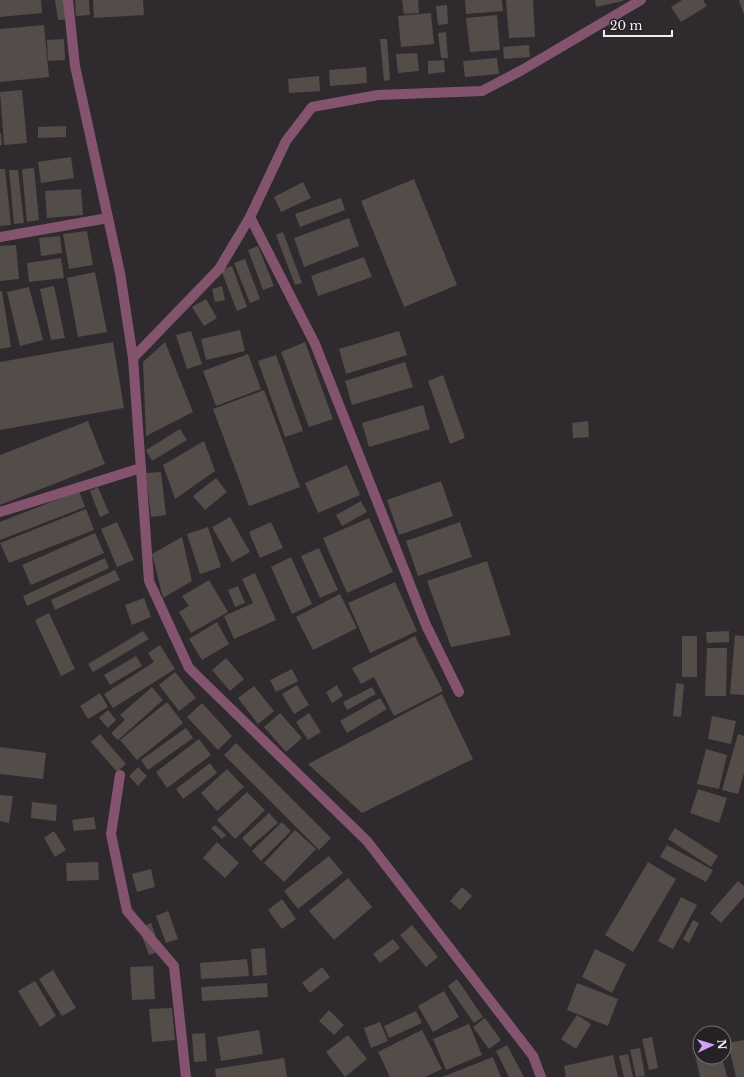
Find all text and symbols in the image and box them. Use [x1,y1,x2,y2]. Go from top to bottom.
scale bar [604,12,672,38]
text: 20 m [610,18,642,33]
north arrow [692,1025,732,1065]
text: N [715,1039,729,1051]

